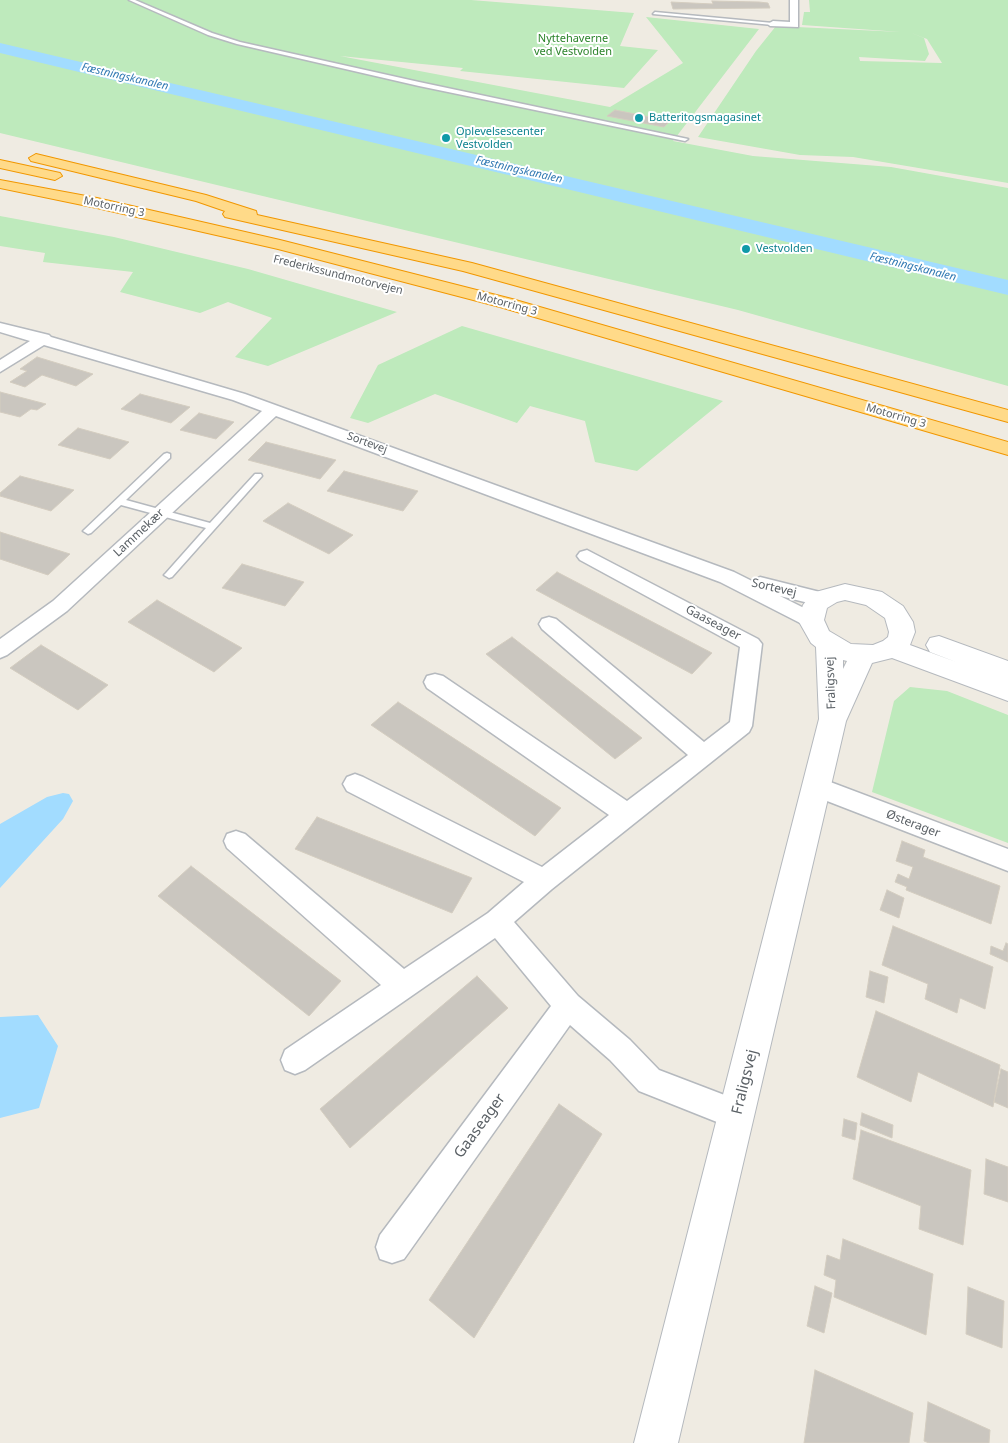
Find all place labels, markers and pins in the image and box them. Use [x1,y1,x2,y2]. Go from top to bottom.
place label: Batteritogsmagasinet [649,111,761,125]
marker: Batteritogsmagasinet [633,112,645,124]
place label: Oplevelsescenter Vestvolden [456,125,545,151]
marker: Oplevelsescenter Vestvolden [440,132,452,144]
place label: Vestvolden [756,242,813,256]
marker: Vestvolden [740,243,752,255]

